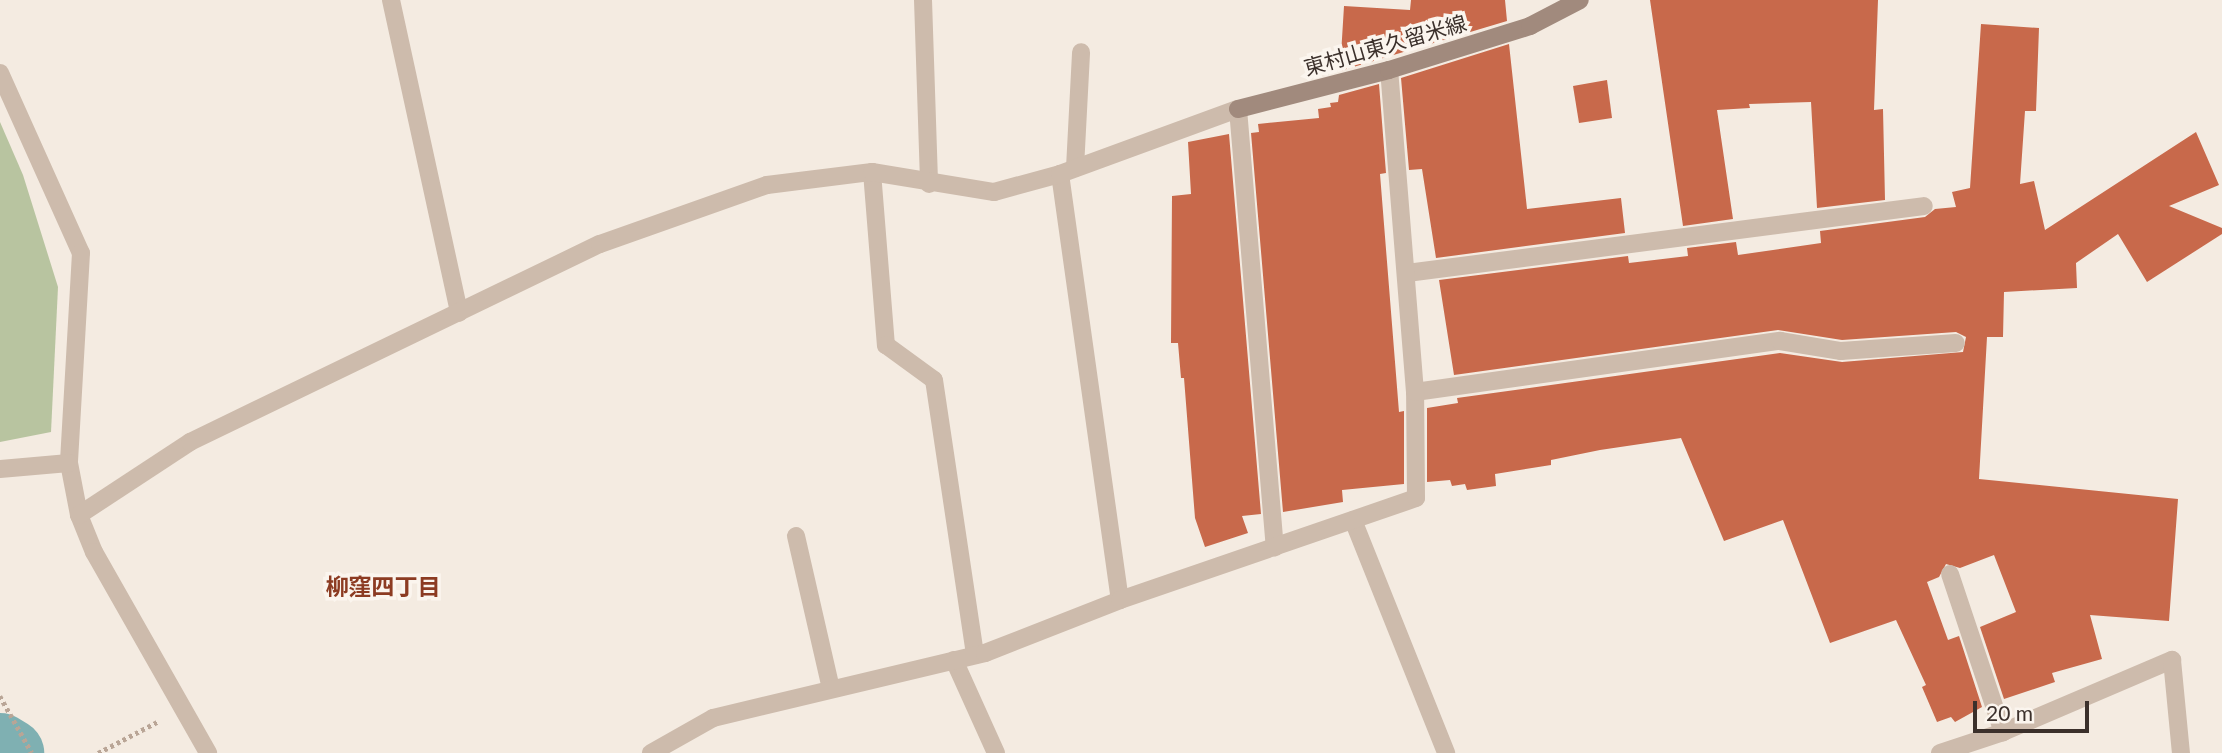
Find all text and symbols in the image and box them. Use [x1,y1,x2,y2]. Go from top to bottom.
street label: 東村山東久留米線 [1301,10,1469,80]
district label: 柳窪四丁目 [326,572,440,600]
scale bar [1977,686,2092,730]
text: 20 m [1986,700,2033,725]

